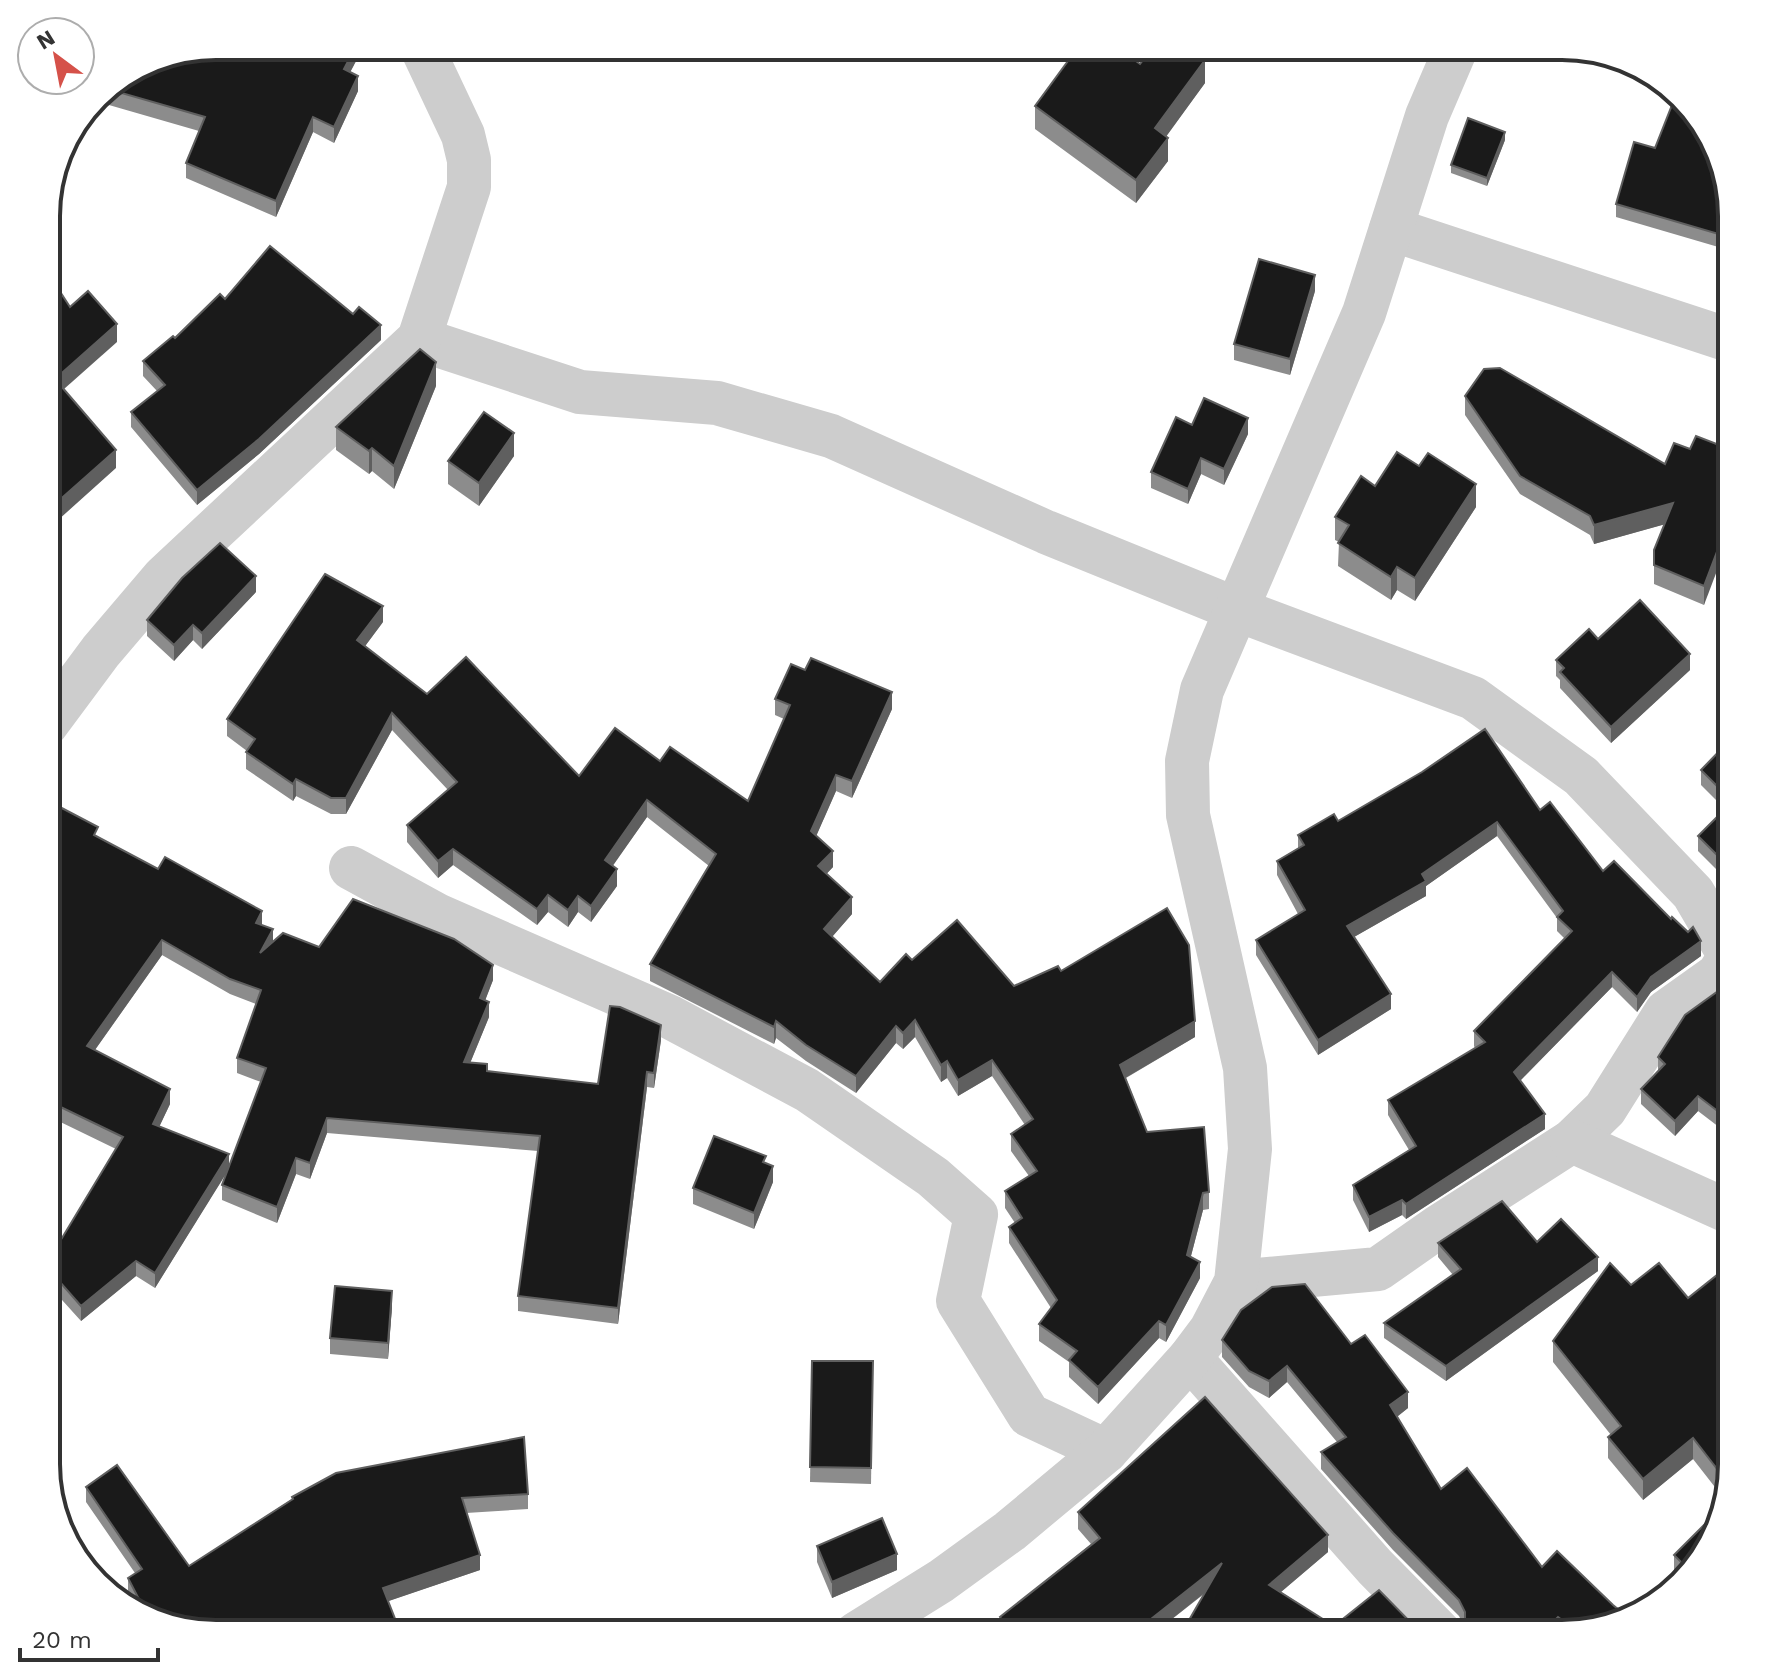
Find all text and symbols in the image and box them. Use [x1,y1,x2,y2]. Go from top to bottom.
north arrow [16,16,96,96]
text: N [32,25,59,54]
scale bar [20,1612,158,1662]
text: 20 m [32,1626,92,1654]

